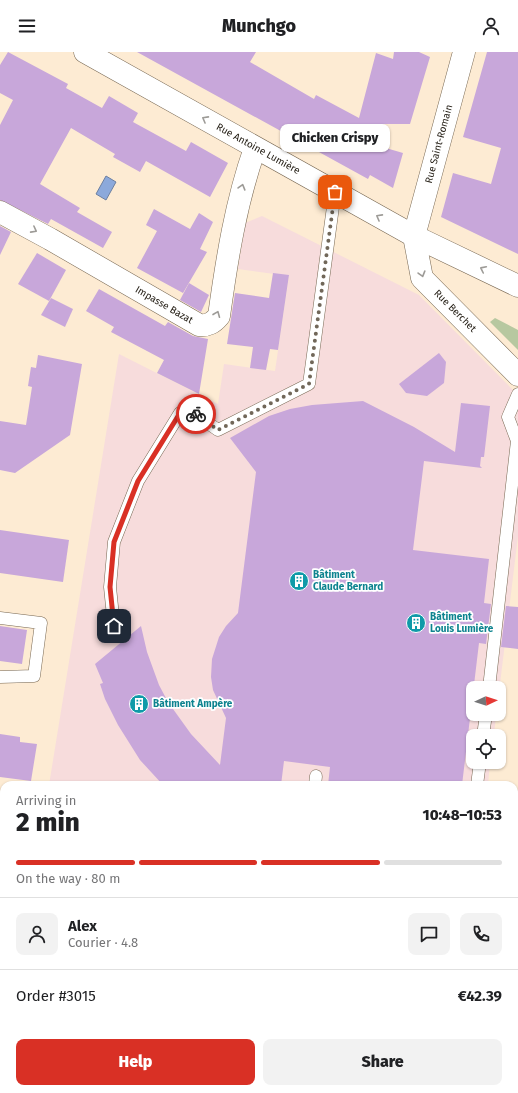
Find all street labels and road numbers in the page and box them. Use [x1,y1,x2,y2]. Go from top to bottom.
street label: Rue Saint-Romain [423,103,455,185]
street label: Rue Antoine Lumière [214,121,302,177]
street label: Impasse Bazat [133,284,195,327]
street label: Rue Berchet [431,287,479,335]

